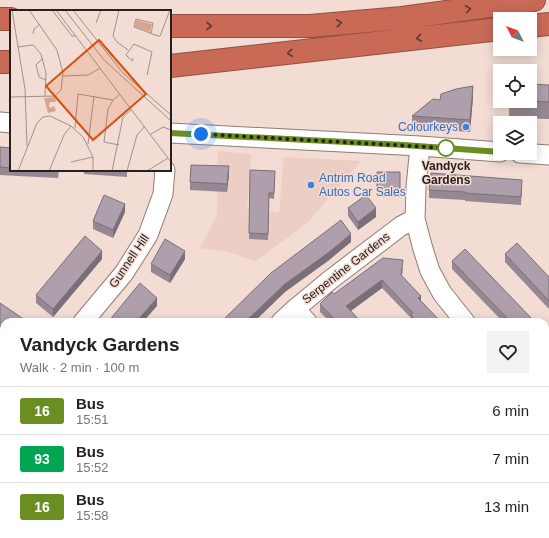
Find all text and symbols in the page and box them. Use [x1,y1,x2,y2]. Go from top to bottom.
one-way arrow [465,5,471,14]
inset map [10,10,171,171]
north arrow [493,12,537,56]
map controls [493,12,537,160]
one-way arrow [336,19,342,28]
one-way arrow [206,22,212,30]
one-way arrow [416,34,423,43]
one-way arrow [287,48,293,57]
button: locate [493,64,537,108]
button: layers [493,116,537,160]
place label: Colourkeys [398,120,458,134]
marker: Colourkeys [461,122,471,132]
your location [191,124,211,144]
marker: Vandyck Gardens [437,139,455,157]
place label: Vandyck Gardens [422,159,471,187]
place label: Antrim Road Autos Car Sales [319,171,406,199]
marker: Antrim Road Autos Car Sales [306,180,316,190]
street label: Serpentine Gardens [299,229,393,307]
street label: Gunnell Hill [106,232,152,290]
button: heart [487,331,529,373]
text: Vandyck Gardens [20,334,179,355]
text: Walk · 2 min · 100 m [20,360,139,375]
text: Bus [76,395,104,412]
text: 6 min [492,402,529,419]
text: 16 [34,403,50,419]
text: 15:51 [76,412,109,427]
text: Bus [76,443,104,460]
text: 7 min [492,450,529,467]
text: 93 [34,451,50,467]
text: 15:52 [76,460,109,475]
text: Bus [76,491,104,508]
text: 13 min [484,498,529,515]
text: 16 [34,499,50,515]
text: 15:58 [76,508,109,523]

